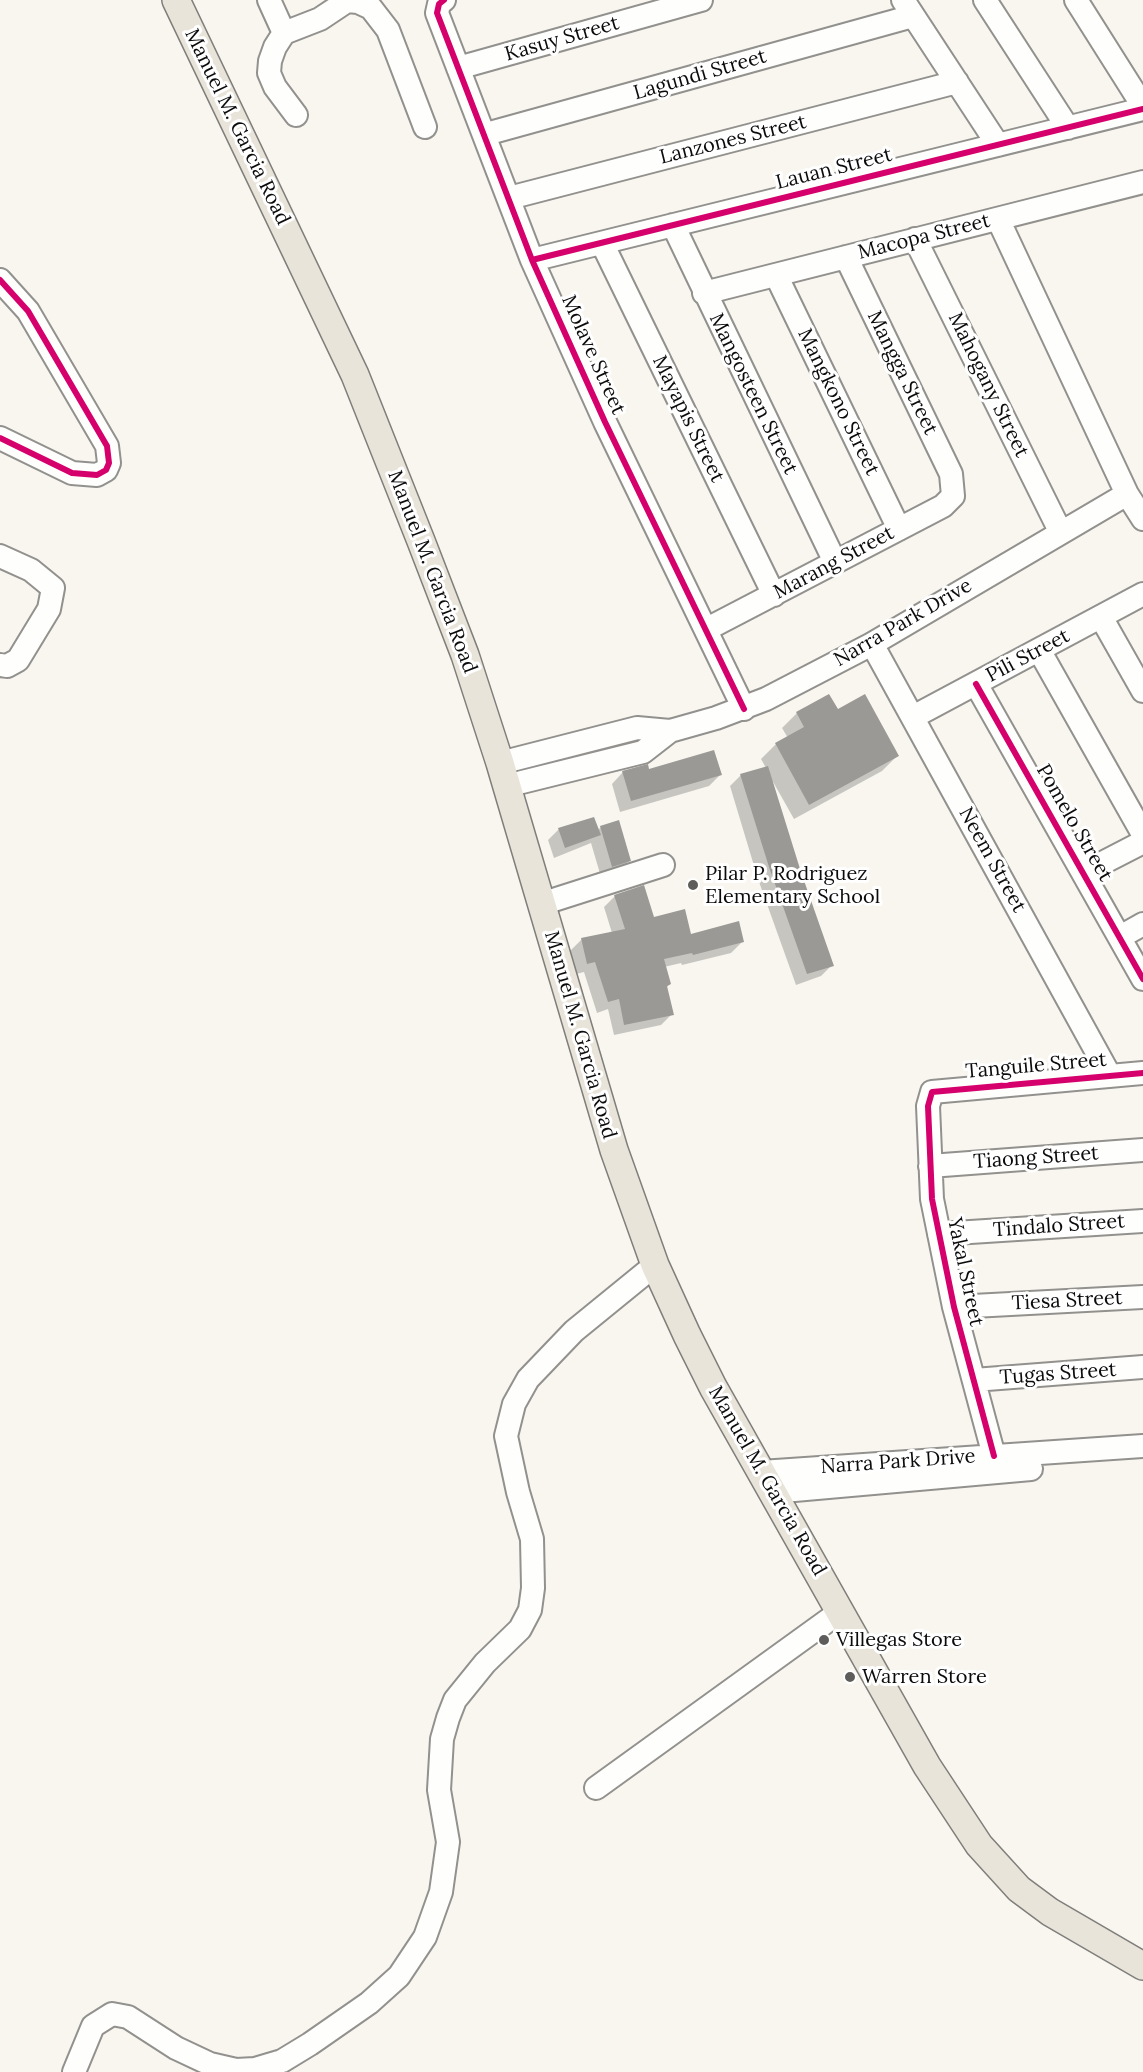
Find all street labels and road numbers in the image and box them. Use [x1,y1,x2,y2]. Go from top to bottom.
street label: Kasuy Street [502,11,622,67]
street label: Manuel M. Garcia Road [179,25,295,229]
street label: Lagundi Street [631,45,769,105]
street label: Lanzones Street [657,110,809,170]
street label: Lauan Street [774,143,894,195]
street label: Macopa Street [856,209,992,265]
street label: Molave Street [556,292,630,418]
street label: Mangga Street [862,307,942,439]
street label: Mahogany Street [943,309,1033,461]
street label: Mangosteen Street [704,310,802,478]
street label: Mangkono Street [792,325,884,479]
street label: Mayapis Street [647,352,729,486]
street label: Manuel M. Garcia Road [382,467,482,677]
street label: Marang Street [770,521,898,605]
street label: Narra Park Drive [830,574,976,672]
street label: Pili Street [982,624,1074,688]
street label: Pomelo Street [1031,760,1117,886]
street label: Neem Street [953,803,1031,917]
street label: Manuel M. Garcia Road [539,928,621,1142]
street label: Tanguile Street [964,1048,1108,1084]
street label: Tiaong Street [973,1142,1099,1174]
street label: Tindalo Street [992,1209,1126,1243]
street label: Yakal Street [942,1215,988,1329]
street label: Tiesa Street [1011,1286,1123,1316]
street label: Tugas Street [999,1358,1117,1390]
street label: Manuel M. Garcia Road [703,1382,831,1580]
street label: Narra Park Drive [820,1445,976,1479]

